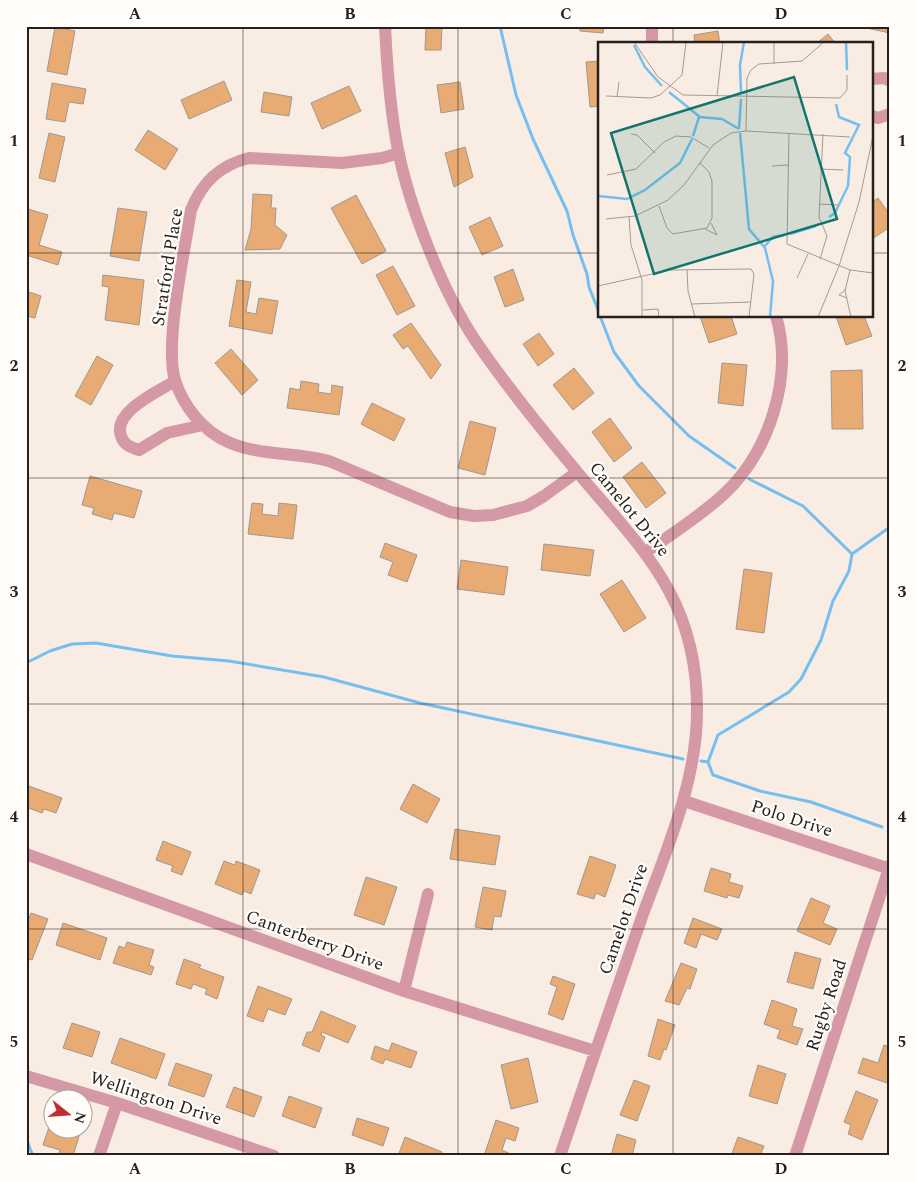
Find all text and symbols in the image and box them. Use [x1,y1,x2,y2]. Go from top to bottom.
text: A [129,2,142,26]
text: B [344,2,356,26]
text: C [560,2,572,26]
text: D [775,2,788,26]
inset map [598,42,874,318]
text: 1 [10,129,18,153]
text: 1 [898,129,906,153]
street label: Stratford Place [145,206,190,328]
text: 2 [10,354,19,378]
text: 2 [898,354,907,378]
street label: Camelot Drive [583,456,677,563]
text: 3 [10,580,19,604]
text: 3 [898,580,907,604]
street label: Polo Drive [748,793,836,844]
text: 4 [10,805,19,829]
text: 4 [898,805,907,829]
street label: Camelot Drive [592,860,655,978]
street label: Canterberry Drive [242,903,388,978]
street label: Rugby Road [799,956,854,1055]
text: 5 [10,1030,18,1054]
text: 5 [898,1030,906,1054]
street label: Wellington Drive [86,1064,225,1133]
north arrow [42,1090,92,1140]
text: N [68,1109,92,1126]
text: A [129,1157,142,1181]
text: B [344,1157,356,1181]
text: C [560,1157,572,1181]
text: D [775,1157,788,1181]

